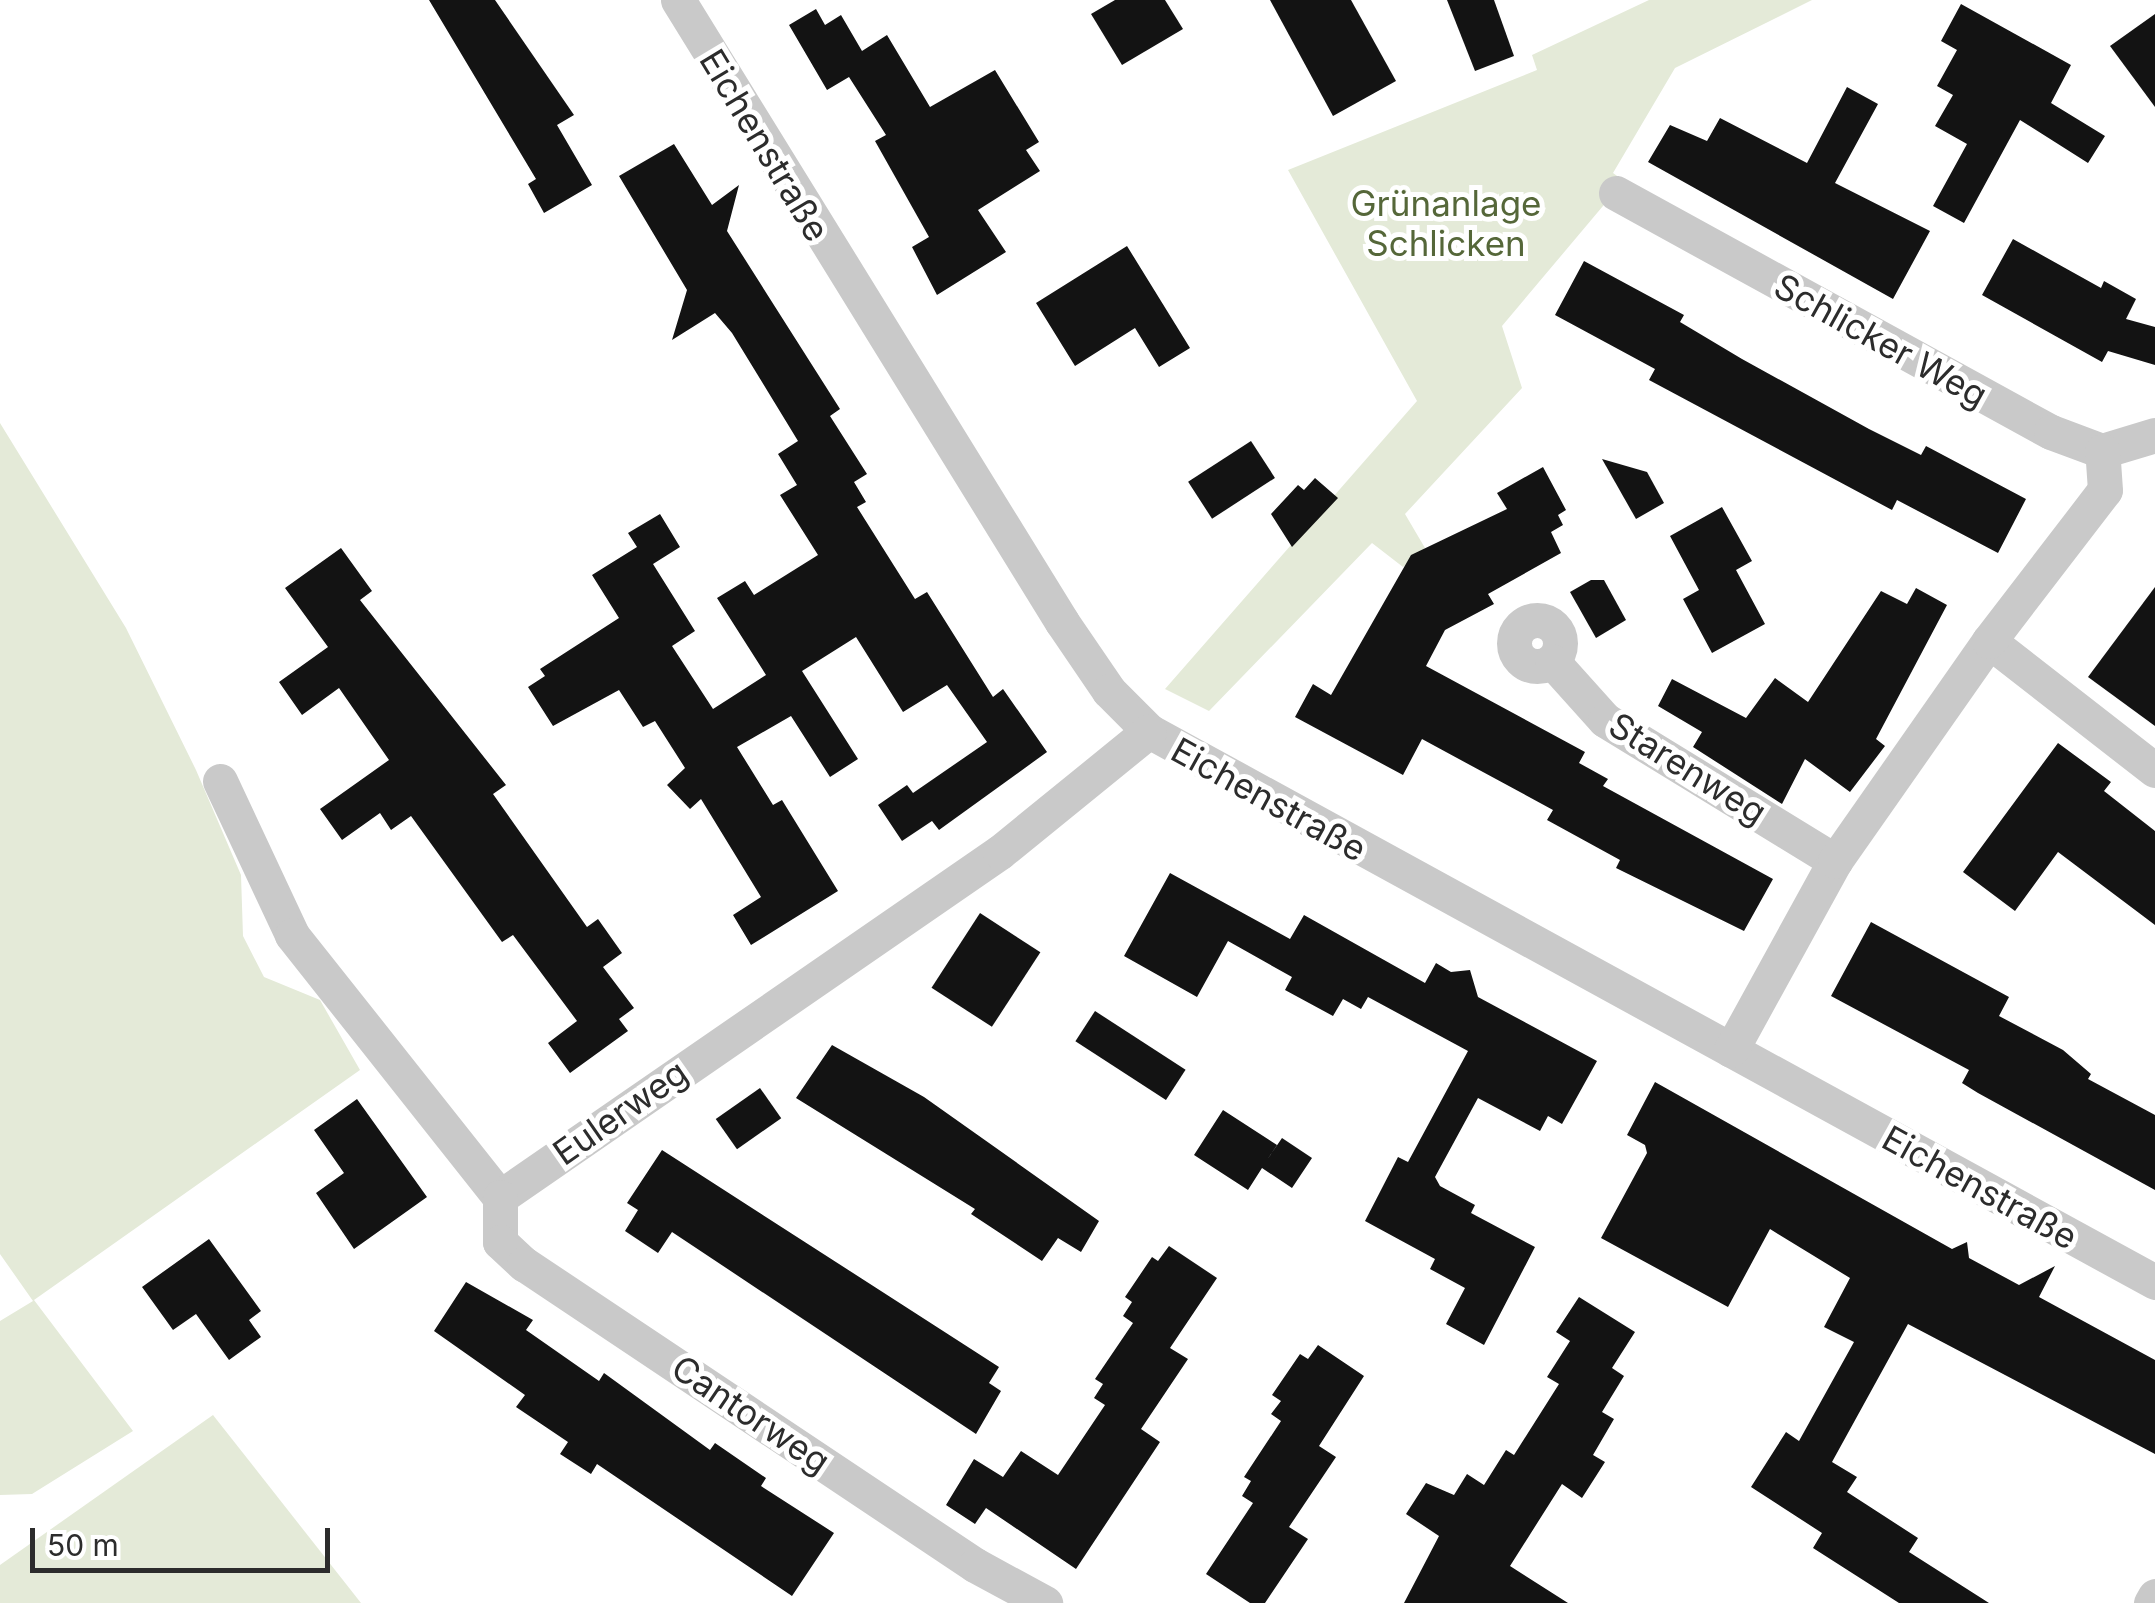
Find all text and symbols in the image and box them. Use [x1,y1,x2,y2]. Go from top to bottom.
street label: Eichenstraße [691,42,839,248]
park label: Grünanlage Schlicken [1351,182,1541,264]
street label: Schlicker Weg [1767,264,1995,416]
street label: Starenweg [1602,703,1774,833]
street label: Eichenstraße [1164,728,1374,870]
street label: Eulerweg [545,1051,695,1173]
street label: Eichenstraße [1875,1116,2085,1258]
street label: Cantorweg [664,1346,838,1482]
scale bar [35,1508,335,1570]
text: 50 m [47,1527,119,1563]

